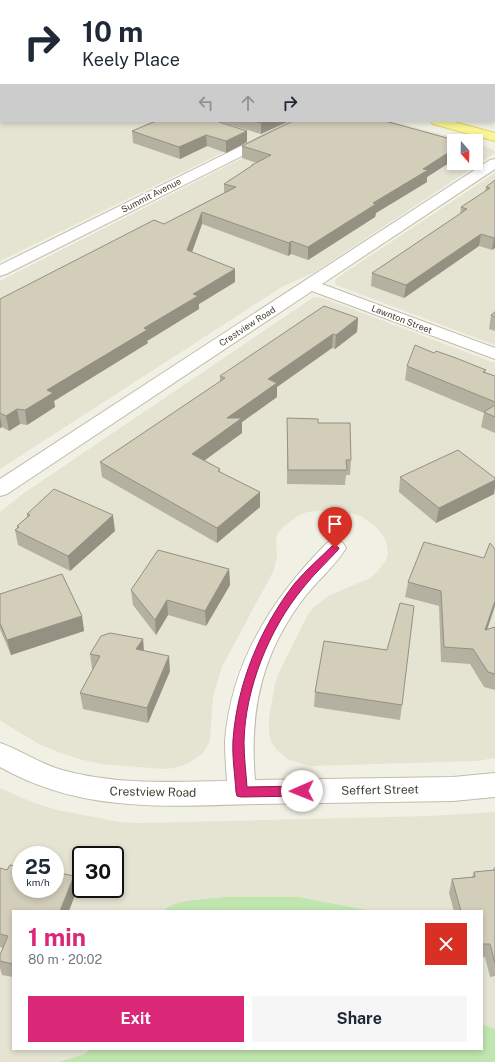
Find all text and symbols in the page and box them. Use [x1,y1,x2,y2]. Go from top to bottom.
text: 10 m [82,15,143,48]
icon: right [16,16,68,68]
text: Keely Place [82,49,180,70]
icon: left [195,92,217,114]
icon: ahead [237,92,259,114]
icon: right [279,92,301,114]
north arrow [447,134,483,170]
map controls [447,134,483,170]
street label: Summit Avenue [119,175,183,215]
street label: Lawnton Street [370,302,434,336]
street label: Crestview Road [217,304,277,348]
pin [318,507,352,548]
icon: arrive [324,513,346,535]
position arrow [281,770,323,812]
street label: Seffert Street [341,782,419,798]
street label: Crestview Road [110,784,196,800]
speed limit sign: 30 [72,846,124,898]
text: 25 [25,855,51,879]
text: km/h [26,876,50,888]
text: 1 min [28,923,86,951]
button: close [425,923,467,965]
text: 80 m · 20:02 [28,952,102,967]
button: Exit [28,996,244,1042]
button: Share [252,996,467,1042]

